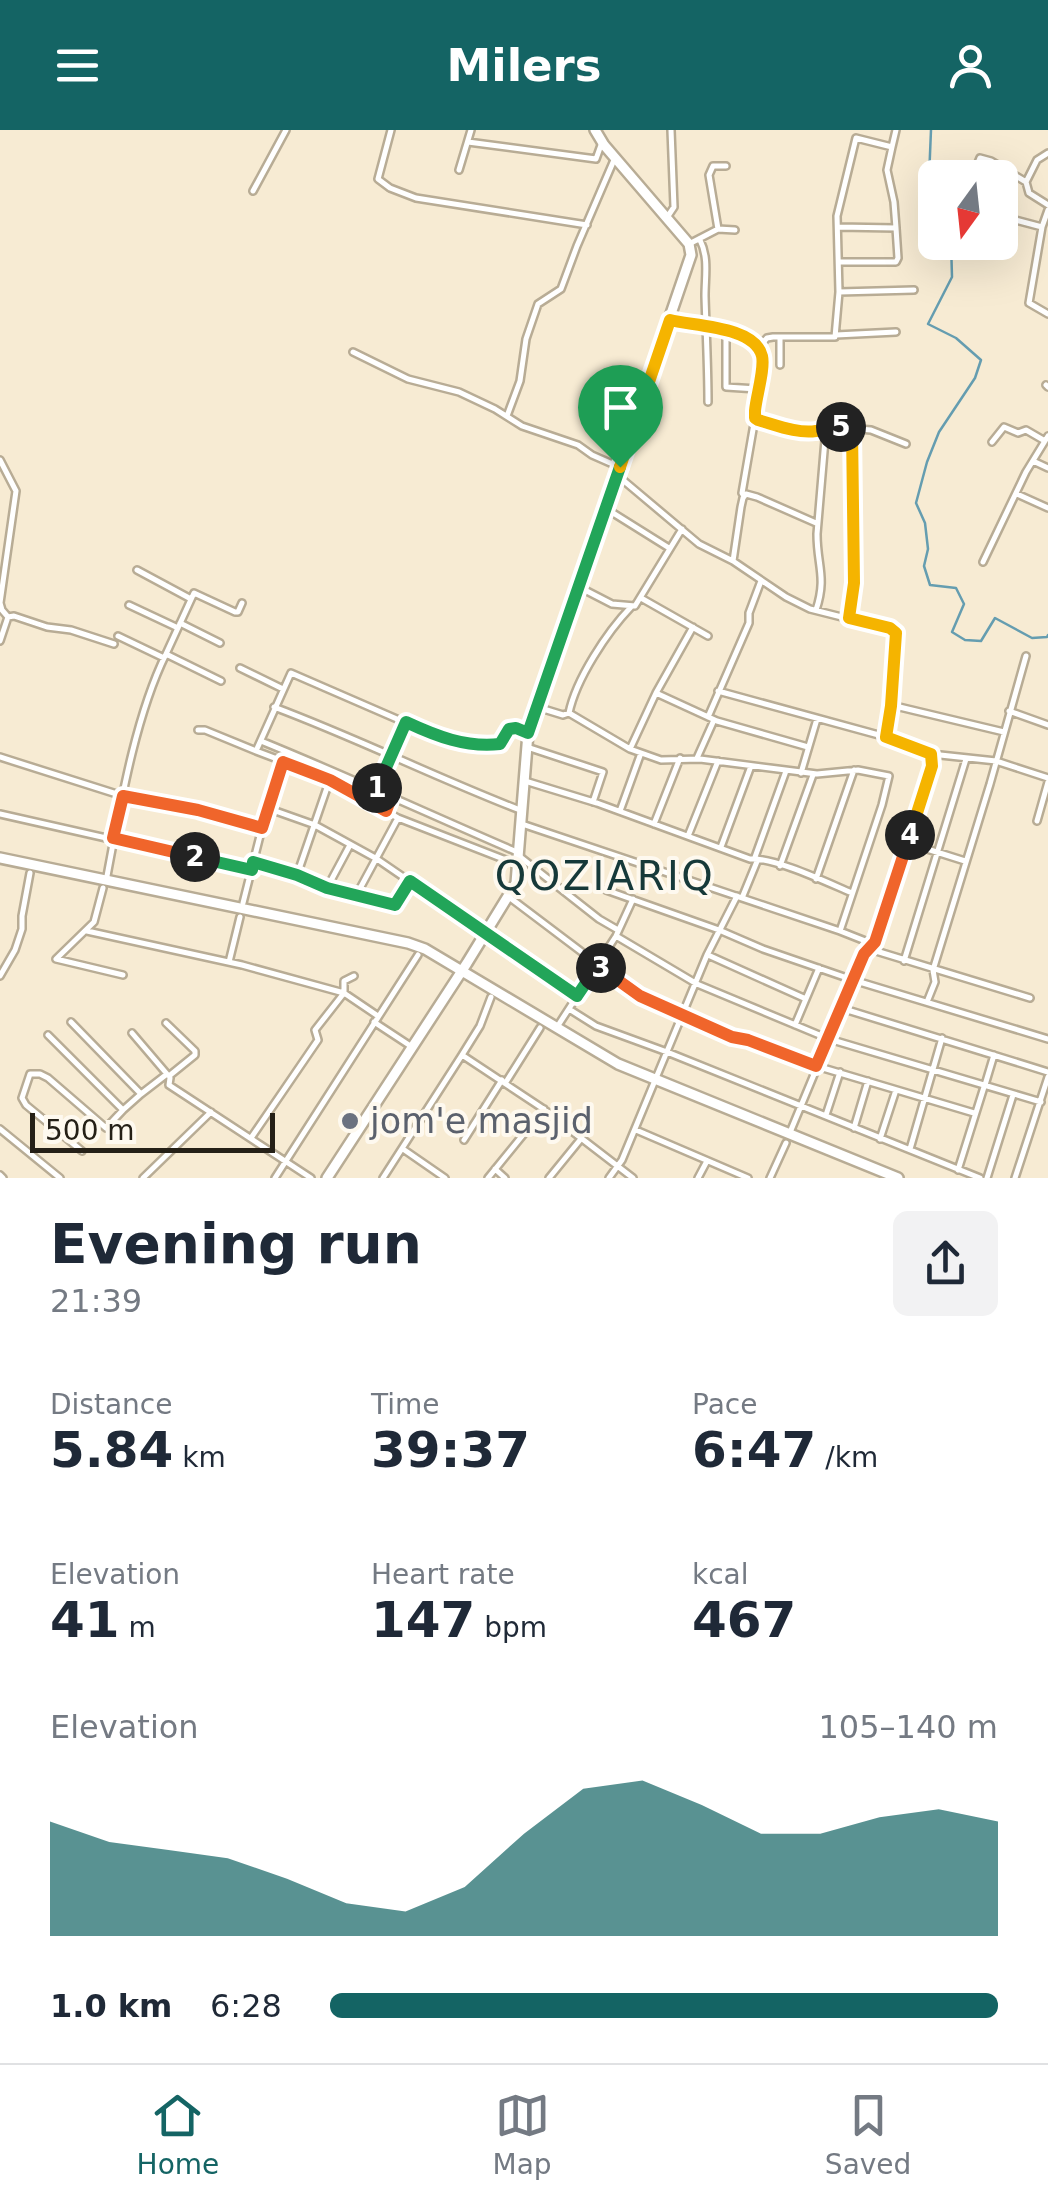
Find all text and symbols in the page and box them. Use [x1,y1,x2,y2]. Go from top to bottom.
icon: menu [50,38,105,93]
icon: person [943,38,998,93]
text: Milers [446,39,602,92]
north arrow [918,160,1018,260]
map controls [918,160,1018,260]
pin [578,365,663,468]
icon: arrive [593,380,648,435]
pin: 5 [816,402,866,452]
text: 5 [831,410,851,443]
pin: 1 [352,763,402,813]
text: 1 [367,771,387,804]
pin: 4 [885,810,935,860]
text: 4 [900,818,920,851]
pin: 2 [170,832,220,882]
text: 2 [185,840,205,873]
district label: QOZIARIQ [495,853,715,899]
pin: 3 [576,943,626,993]
text: 3 [591,951,611,984]
place label: jom'e masjid [369,1101,593,1141]
scale bar [30,1108,275,1153]
marker: jom'e masjid [339,1110,361,1132]
text: 500 m [45,1114,135,1147]
button: share [893,1211,998,1316]
text: Evening run [50,1212,422,1276]
text: 21:39 [50,1282,142,1320]
text: Distance [50,1388,172,1421]
text: Time [371,1388,440,1421]
text: Pace [692,1388,757,1421]
text: 5.84 [50,1421,173,1479]
text: 39:37 [371,1421,530,1479]
text: 6:47 [692,1421,816,1479]
text: km [173,1441,226,1474]
text: /km [816,1441,878,1474]
text: Elevation [50,1558,180,1591]
text: Heart rate [371,1558,515,1591]
text: kcal [692,1558,749,1591]
text: 41 [50,1591,120,1649]
text: 147 [371,1591,475,1649]
text: 467 [692,1591,796,1649]
text: m [120,1611,156,1644]
text: bpm [475,1611,547,1644]
text: Elevation [50,1708,199,1746]
text: 105–140 m [819,1708,998,1746]
text: 1.0 km [50,1987,172,2025]
text: 6:28 [210,1987,282,2025]
tab: Home [137,2088,219,2181]
tab: Map [493,2088,552,2181]
tab: Saved [825,2088,911,2181]

